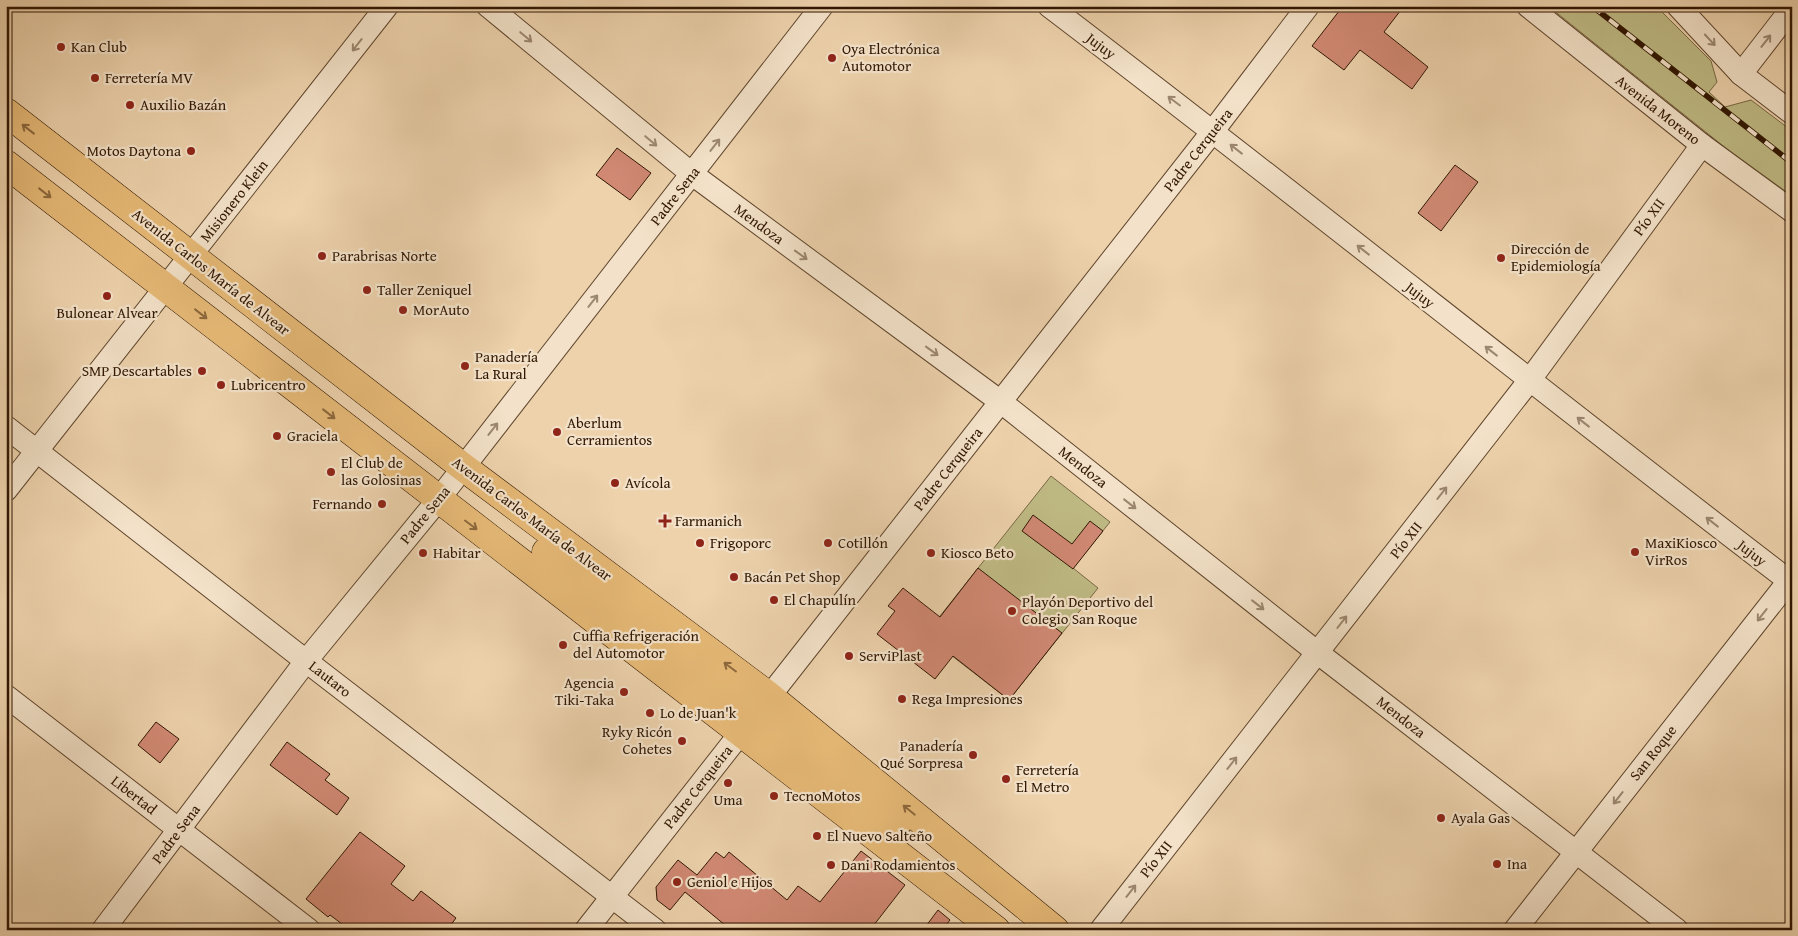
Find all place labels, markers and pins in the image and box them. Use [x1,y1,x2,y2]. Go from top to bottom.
place label: Kan Club [71,36,127,57]
place label: Oya Electrónica Automotor [842,38,940,76]
marker: Kan Club [55,41,67,53]
marker: Oya Electrónica Automotor [826,52,838,64]
place label: Ferretería MV [105,67,193,88]
marker: Ferretería MV [89,72,101,84]
place label: Auxilio Bazán [140,94,227,115]
marker: Auxilio Bazán [124,99,136,111]
place label: Motos Daytona [87,140,181,161]
marker: Motos Daytona [185,145,197,157]
place label: Dirección de Epidemiología [1511,238,1601,276]
place label: Parabrisas Norte [332,245,437,266]
marker: Parabrisas Norte [316,250,328,262]
marker: Dirección de Epidemiología [1495,252,1507,264]
place label: Taller Zeniquel [377,279,472,300]
marker: Taller Zeniquel [361,284,373,296]
marker: Bulonear Alvear [101,290,113,302]
place label: MorAuto [413,299,470,320]
place label: Bulonear Alvear [56,302,158,323]
marker: MorAuto [397,304,409,316]
place label: Panadería La Rural [475,346,538,384]
place label: SMP Descartables [82,360,192,381]
marker: Panadería La Rural [459,360,471,372]
marker: SMP Descartables [196,365,208,377]
place label: Lubricentro [231,374,306,395]
marker: Lubricentro [215,379,227,391]
place label: Aberlum Cerramientos [567,412,652,450]
place label: Graciela [287,425,338,446]
marker: Aberlum Cerramientos [551,426,563,438]
marker: Graciela [271,430,283,442]
place label: El Club de las Golosinas [341,452,422,490]
marker: El Club de las Golosinas [325,466,337,478]
place label: Avícola [625,472,671,493]
marker: Avícola [609,477,621,489]
place label: Fernando [312,493,372,514]
marker: Fernando [376,498,388,510]
place label: Farmanich [675,510,742,531]
marker: Farmanich [659,515,671,527]
place label: Frigoporc [710,532,772,553]
place label: Cotillón [838,532,888,553]
place label: MaxiKiosco VirRos [1645,532,1718,570]
marker: Frigoporc [694,537,706,549]
marker: Cotillón [822,537,834,549]
place label: Habitar [433,542,481,563]
place label: Kiosco Beto [941,542,1014,563]
marker: MaxiKiosco VirRos [1629,546,1641,558]
marker: Habitar [417,547,429,559]
marker: Kiosco Beto [925,547,937,559]
place label: Bacán Pet Shop [744,566,840,587]
marker: Bacán Pet Shop [728,571,740,583]
place label: El Chapulín [784,589,856,610]
place label: Playón Deportivo del Colegio San Roque [1022,591,1153,629]
marker: El Chapulín [768,594,780,606]
marker: Playón Deportivo del Colegio San Roque [1006,605,1018,617]
place label: Cuffia Refrigeración del Automotor [573,625,700,663]
marker: Cuffia Refrigeración del Automotor [557,639,569,651]
place label: ServiPlast [859,645,923,666]
marker: ServiPlast [843,650,855,662]
place label: Agencia Tiki-Taka [555,672,614,710]
marker: Agencia Tiki-Taka [618,686,630,698]
place label: Rega Impresiones [912,688,1023,709]
marker: Rega Impresiones [896,693,908,705]
place label: Lo de Juan'k [660,702,737,723]
marker: Lo de Juan'k [644,707,656,719]
place label: Ryky Ricón Cohetes [602,721,673,759]
marker: Ryky Ricón Cohetes [676,735,688,747]
place label: Panadería Qué Sorpresa [880,735,963,773]
marker: Panadería Qué Sorpresa [967,749,979,761]
place label: Ferretería El Metro [1016,759,1079,797]
marker: Ferretería El Metro [1000,773,1012,785]
marker: Uma [722,777,734,789]
place label: TecnoMotos [784,785,860,806]
place label: Uma [713,789,743,810]
marker: TecnoMotos [768,790,780,802]
place label: Ayala Gas [1451,807,1510,828]
marker: Ayala Gas [1435,812,1447,824]
place label: El Nuevo Salteño [827,825,933,846]
marker: El Nuevo Salteño [811,830,823,842]
place label: Ina [1507,853,1527,874]
place label: Dani Rodamientos [841,854,955,875]
marker: Ina [1491,858,1503,870]
marker: Dani Rodamientos [825,859,837,871]
place label: Geniol e Hijos [687,871,773,892]
marker: Geniol e Hijos [671,876,683,888]

